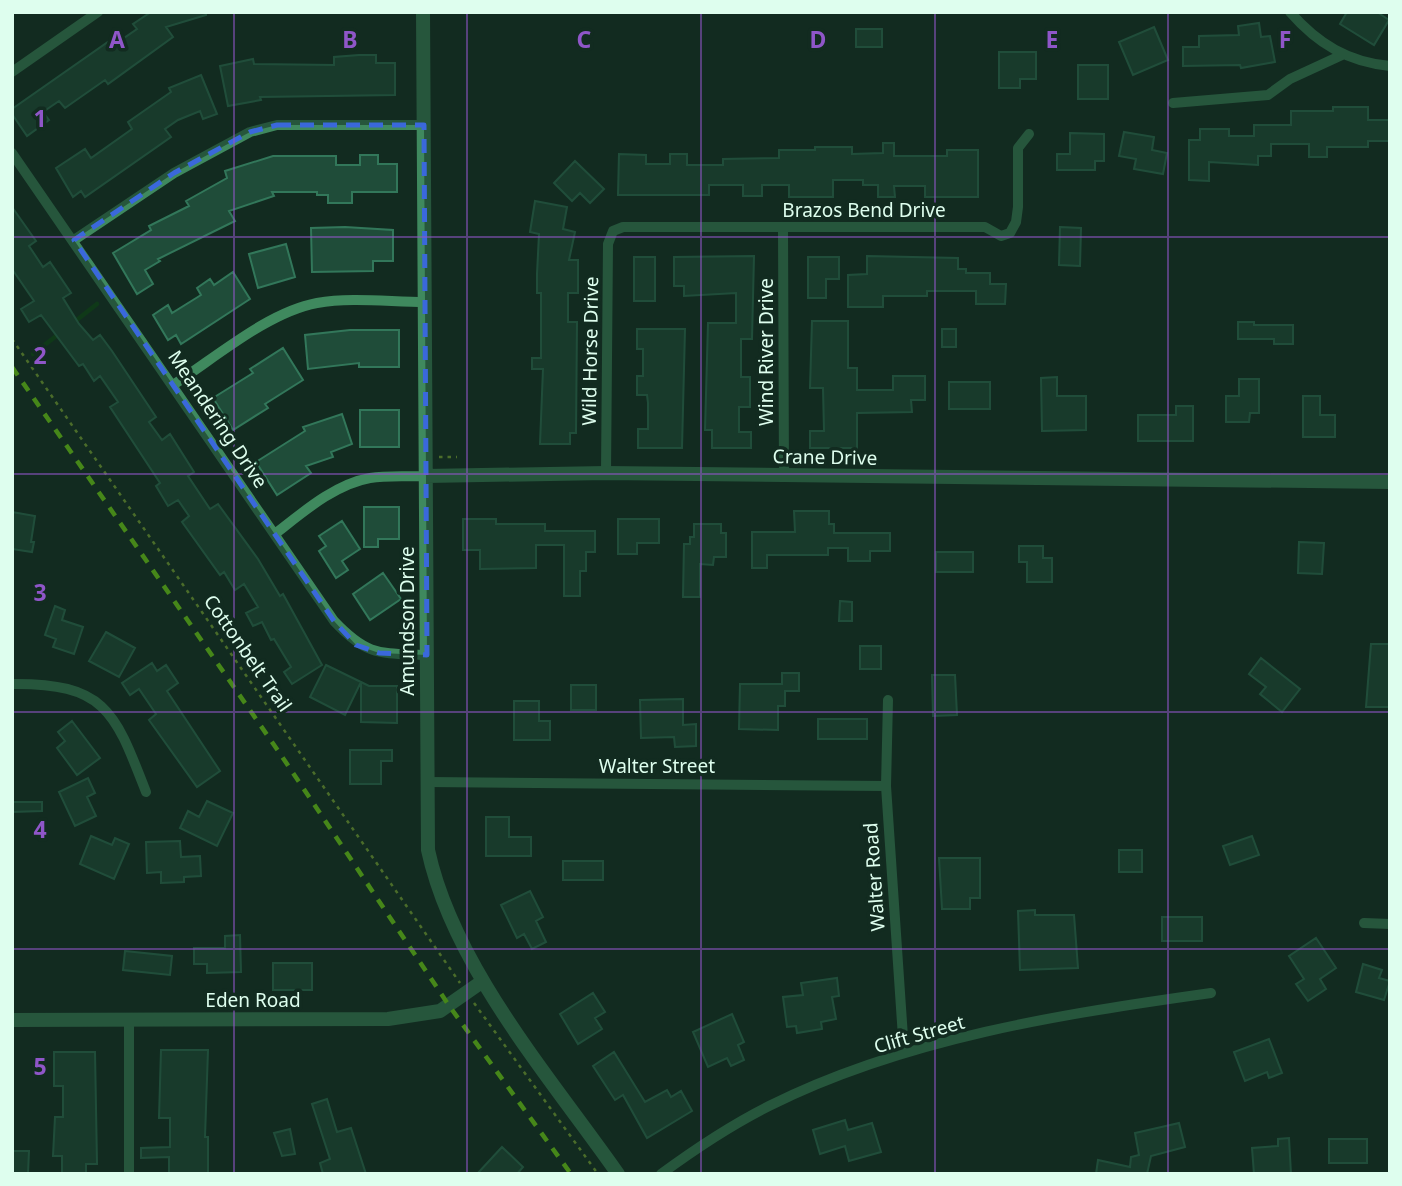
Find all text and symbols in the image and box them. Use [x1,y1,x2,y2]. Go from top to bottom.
text: A [109,23,125,55]
text: B [342,23,358,55]
text: C [577,23,592,55]
text: D [810,23,826,55]
text: E [1046,23,1058,55]
text: F [1279,23,1291,55]
text: 1 [33,102,47,134]
street label: Brazos Bend Drive [782,197,946,223]
street label: Wild Horse Drive [576,276,604,426]
street label: Wind River Drive [753,278,779,426]
text: 2 [33,339,47,371]
street label: Meandering Drive [162,345,274,493]
street label: Crane Drive [773,443,877,471]
street label: Amundson Drive [394,546,420,696]
text: 3 [33,576,47,608]
street label: Cottonbelt Trail [198,589,298,717]
street label: Walter Street [599,753,715,779]
text: 4 [33,813,47,845]
street label: Walter Road [857,822,891,932]
street label: Eden Road [205,987,301,1013]
street label: Clift Street [871,1009,968,1059]
text: 5 [33,1050,47,1082]

